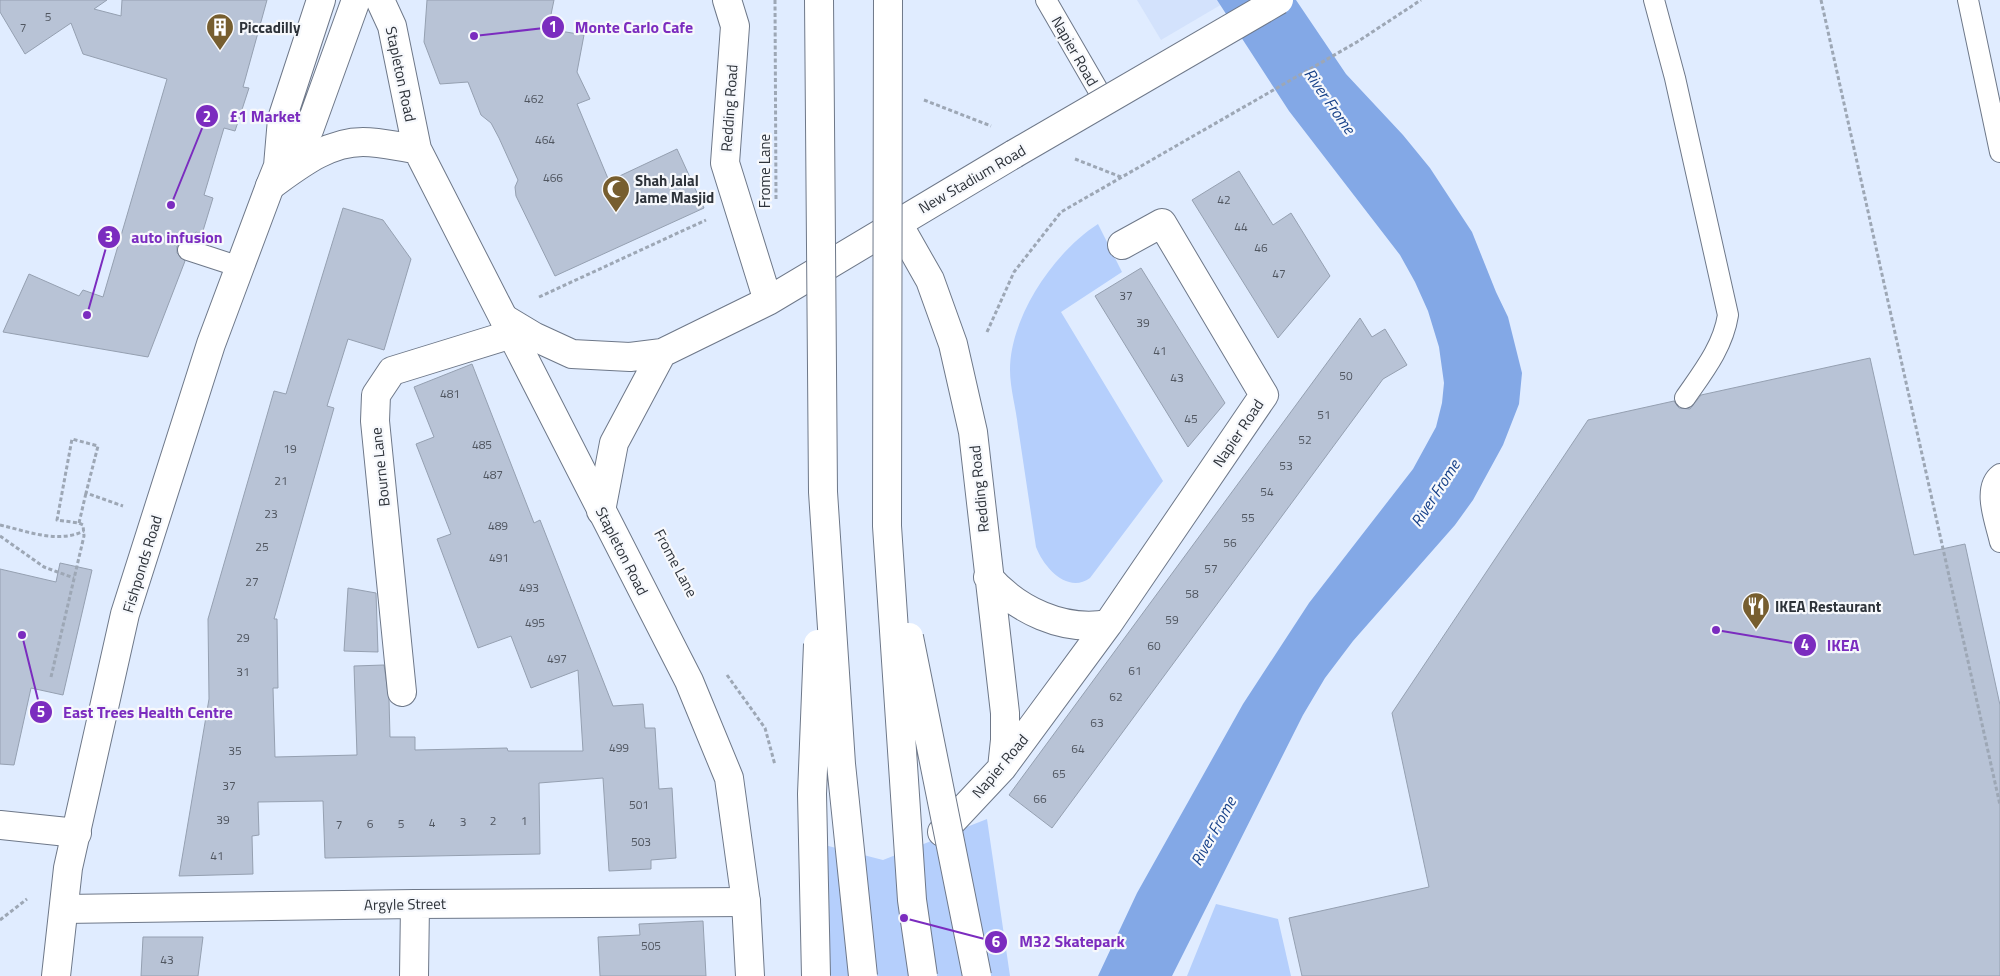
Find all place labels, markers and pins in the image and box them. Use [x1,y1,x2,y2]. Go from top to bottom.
building icon: Piccadilly [205,12,235,51]
callout: Monte Carlo Cafe [540,12,704,43]
place label: Piccadilly [239,16,301,39]
callout: £1 Market [194,101,311,132]
place label: Shah Jalal Jame Masjid [635,169,714,209]
mosque icon: Shah Jalal Jame Masjid [601,174,631,213]
callout: auto infusion [96,222,233,253]
restaurant icon: IKEA Restaurant [1741,591,1771,630]
place label: IKEA Restaurant [1775,595,1882,618]
callout: IKEA [1792,630,1870,661]
callout: East Trees Health Centre [28,696,243,727]
callout: M32 Skatepark [984,926,1134,957]

